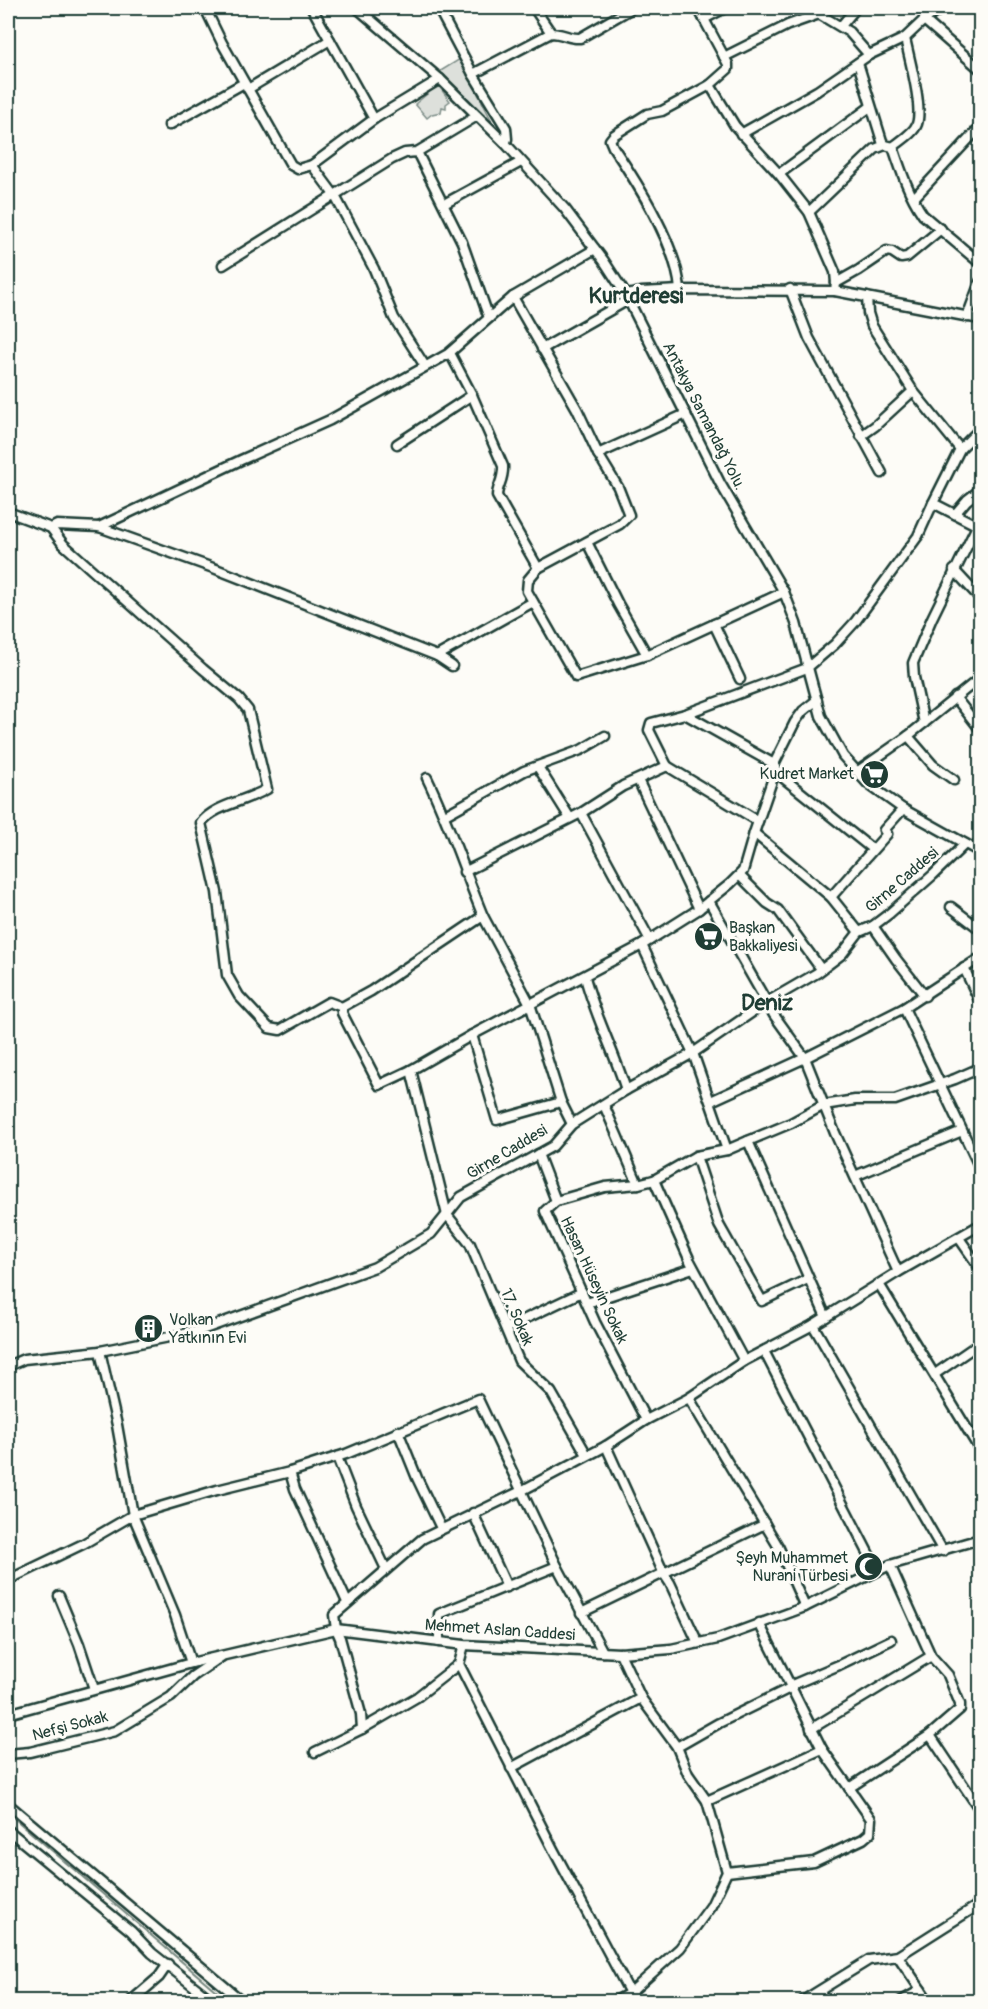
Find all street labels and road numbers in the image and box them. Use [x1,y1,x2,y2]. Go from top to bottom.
street label: Antakya Samandağ Yolu. [658,339,750,493]
street label: Girne Caddesi [861,843,943,917]
street label: Girne Caddesi [463,1120,551,1184]
street label: Hasan Hüseyin Sokak [556,1213,632,1347]
street label: 17. Sokak [496,1285,538,1349]
street label: Mehmet Aslan Caddesi [424,1615,576,1645]
street label: Nefşi Sokak [30,1706,110,1746]

